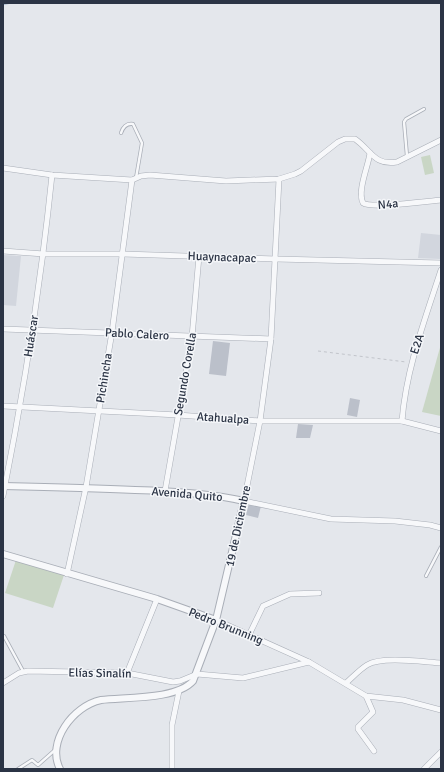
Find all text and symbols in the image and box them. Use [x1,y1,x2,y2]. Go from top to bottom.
street label: N4a [377,196,399,213]
street label: Huaynacapac [187,249,257,266]
street label: Huáscar [21,314,42,358]
street label: Pablo Calero [104,325,169,344]
street label: Segundo Corella [171,331,200,417]
street label: E2A [407,331,428,356]
street label: Pichincha [93,352,116,404]
street label: Atahualpa [196,409,250,428]
street label: Avenida Quito [151,484,223,505]
street label: 19 de Diciembre [223,484,254,568]
street label: Pedro Brunning [186,605,265,648]
street label: Elías Sinalín [68,665,132,682]

